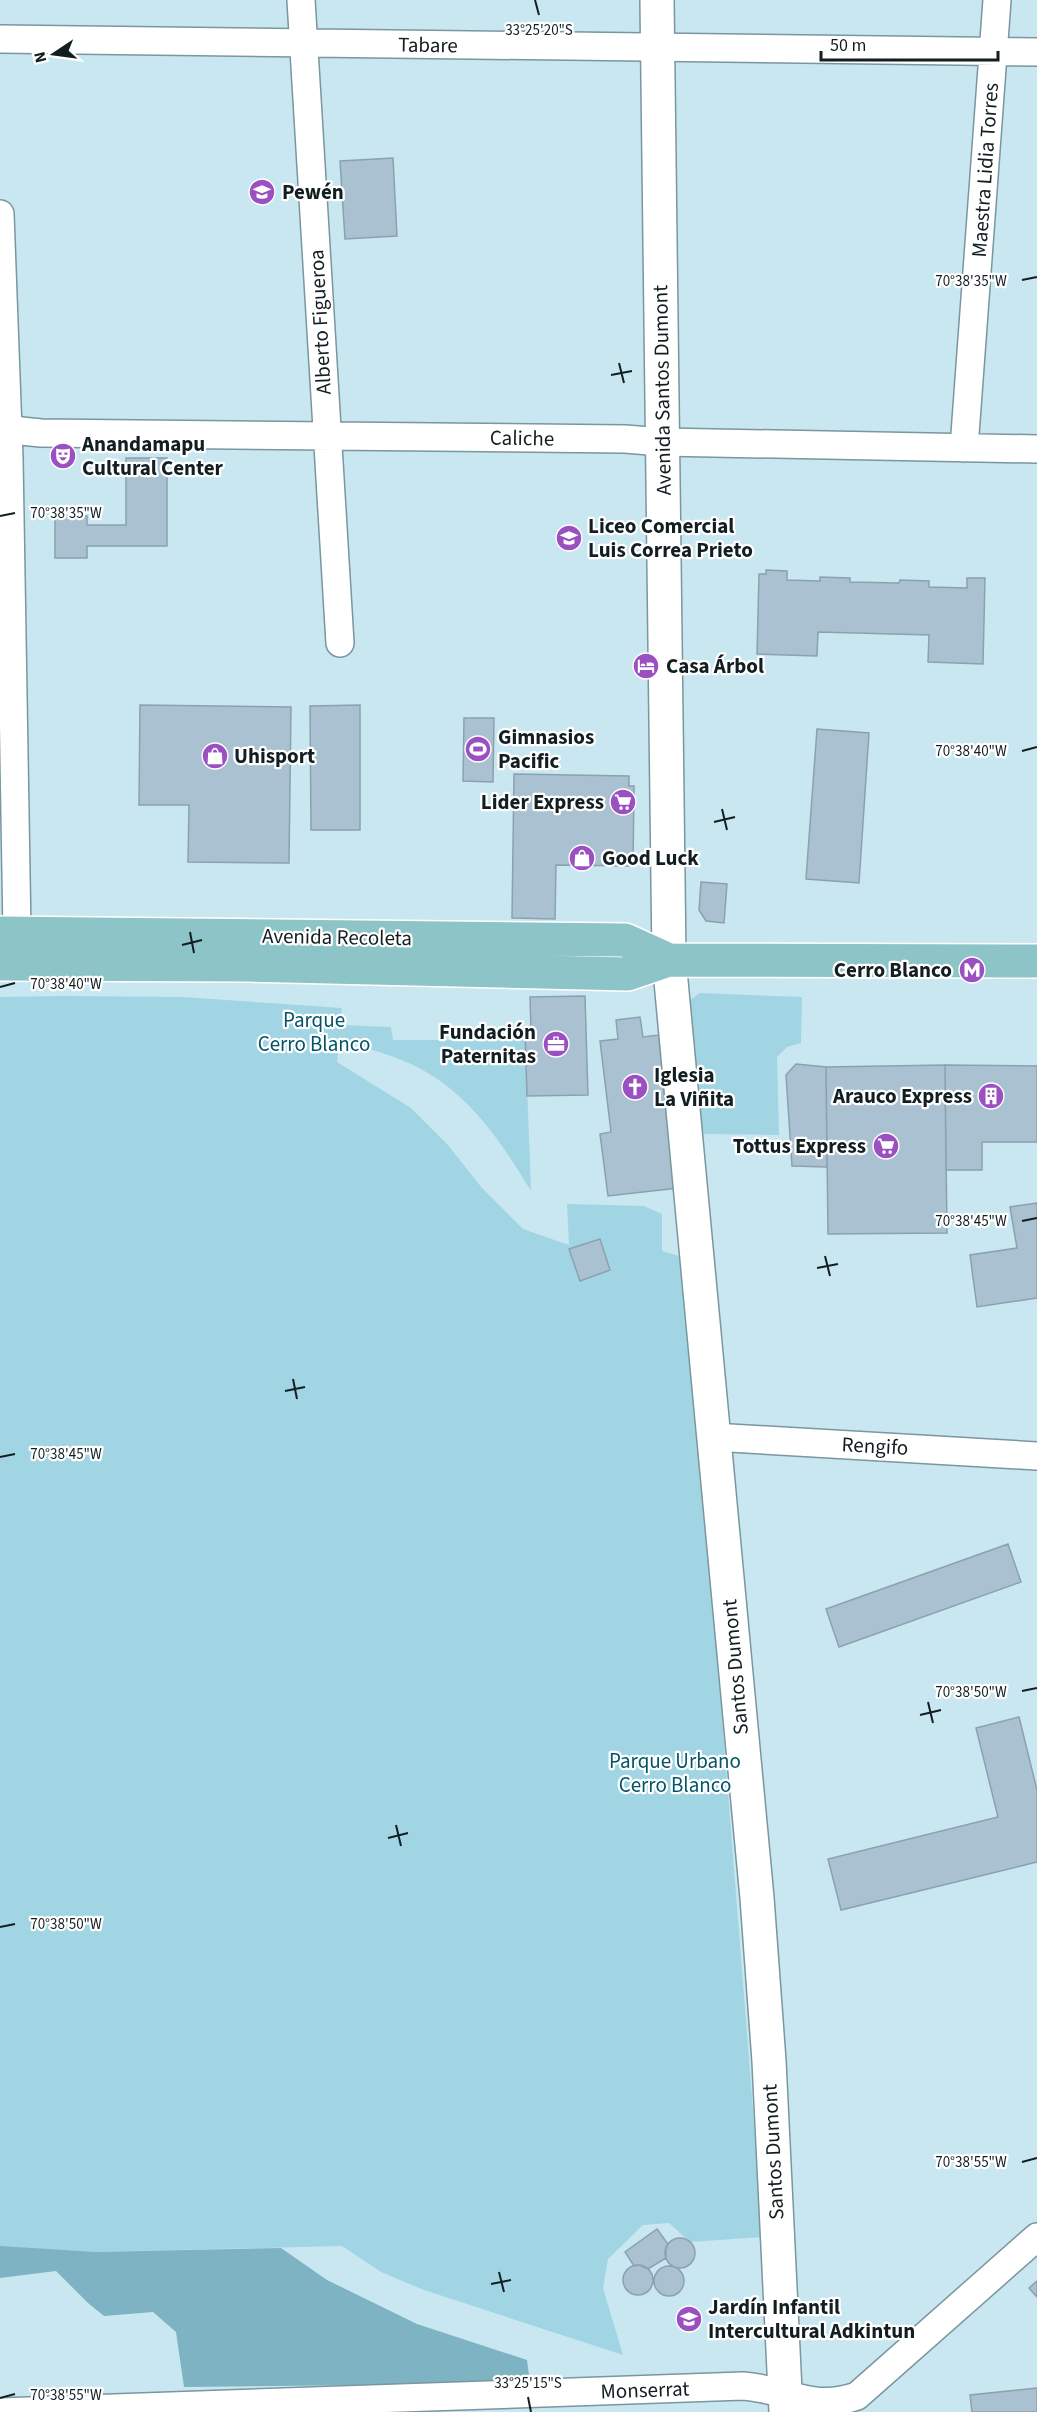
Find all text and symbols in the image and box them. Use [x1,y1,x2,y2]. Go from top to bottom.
text: 33°25'20"S [505,20,573,41]
north arrow [24,24,84,84]
scale bar [821,24,998,62]
street label: Tabare [398,29,458,61]
text: 50 m [830,33,866,58]
text: N [28,49,52,65]
street label: Maestra Lidia Torres [964,81,1006,258]
school or university icon: Pewén [247,177,277,207]
place label: Pewén [282,177,344,207]
street label: Alberto Figueroa [301,249,339,395]
text: 70°38'35"W [935,271,1007,292]
street label: Avenida Santos Dumont [645,284,679,496]
street label: Caliche [489,422,555,454]
place label: Anandamapu Cultural Center [81,429,224,483]
theatre icon: Anandamapu Cultural Center [48,441,78,471]
text: 70°38'35"W [30,503,102,524]
place label: Liceo Comercial Luis Correa Prieto [588,511,753,565]
school or university icon: Liceo Comercial Luis Correa Prieto [554,523,584,553]
hotel icon: Casa Árbol [631,651,661,681]
place label: Casa Árbol [666,651,764,681]
place label: Gimnasios Pacific [498,722,594,776]
sports icon: Gimnasios Pacific [463,734,493,764]
shop icon: Uhisport [200,741,230,771]
place label: Uhisport [234,741,315,771]
text: 70°38'40"W [935,741,1007,762]
place label: Lider Express [481,787,604,817]
supermarket icon: Lider Express [608,787,638,817]
shop icon: Good Luck [567,843,597,873]
place label: Good Luck [602,843,699,873]
street label: Avenida Recoleta [262,921,412,953]
place label: Cerro Blanco [834,955,952,985]
metro station icon: Cerro Blanco [957,955,987,985]
text: 70°38'40"W [30,974,102,995]
park label: Parque Cerro Blanco [258,1005,370,1059]
place label: Fundación Paternitas [439,1017,536,1071]
office icon: Fundación Paternitas [541,1029,571,1059]
place label: Iglesia La Viñita [654,1060,734,1114]
church icon: Iglesia La Viñita [620,1072,650,1102]
place label: Arauco Express [832,1081,972,1111]
building icon: Arauco Express [976,1081,1006,1111]
place label: Tottus Express [733,1131,866,1161]
supermarket icon: Tottus Express [871,1131,901,1161]
text: 70°38'45"W [935,1211,1007,1232]
street label: Rengifo [841,1429,909,1463]
text: 70°38'45"W [30,1444,102,1465]
street label: Santos Dumont [714,1598,756,1736]
text: 70°38'50"W [935,1682,1007,1703]
park label: Parque Urbano Cerro Blanco [609,1746,741,1800]
text: 70°38'50"W [30,1914,102,1935]
street label: Santos Dumont [754,2083,792,2221]
text: 70°38'55"W [935,2152,1007,2173]
place label: Jardín Infantil Intercultural Adkintun [708,2292,915,2346]
school or university icon: Jardín Infantil Intercultural Adkintun [674,2304,704,2334]
text: 33°25'15"S [494,2373,562,2394]
street label: Monserrat [600,2373,690,2407]
text: 70°38'55"W [30,2385,102,2406]

